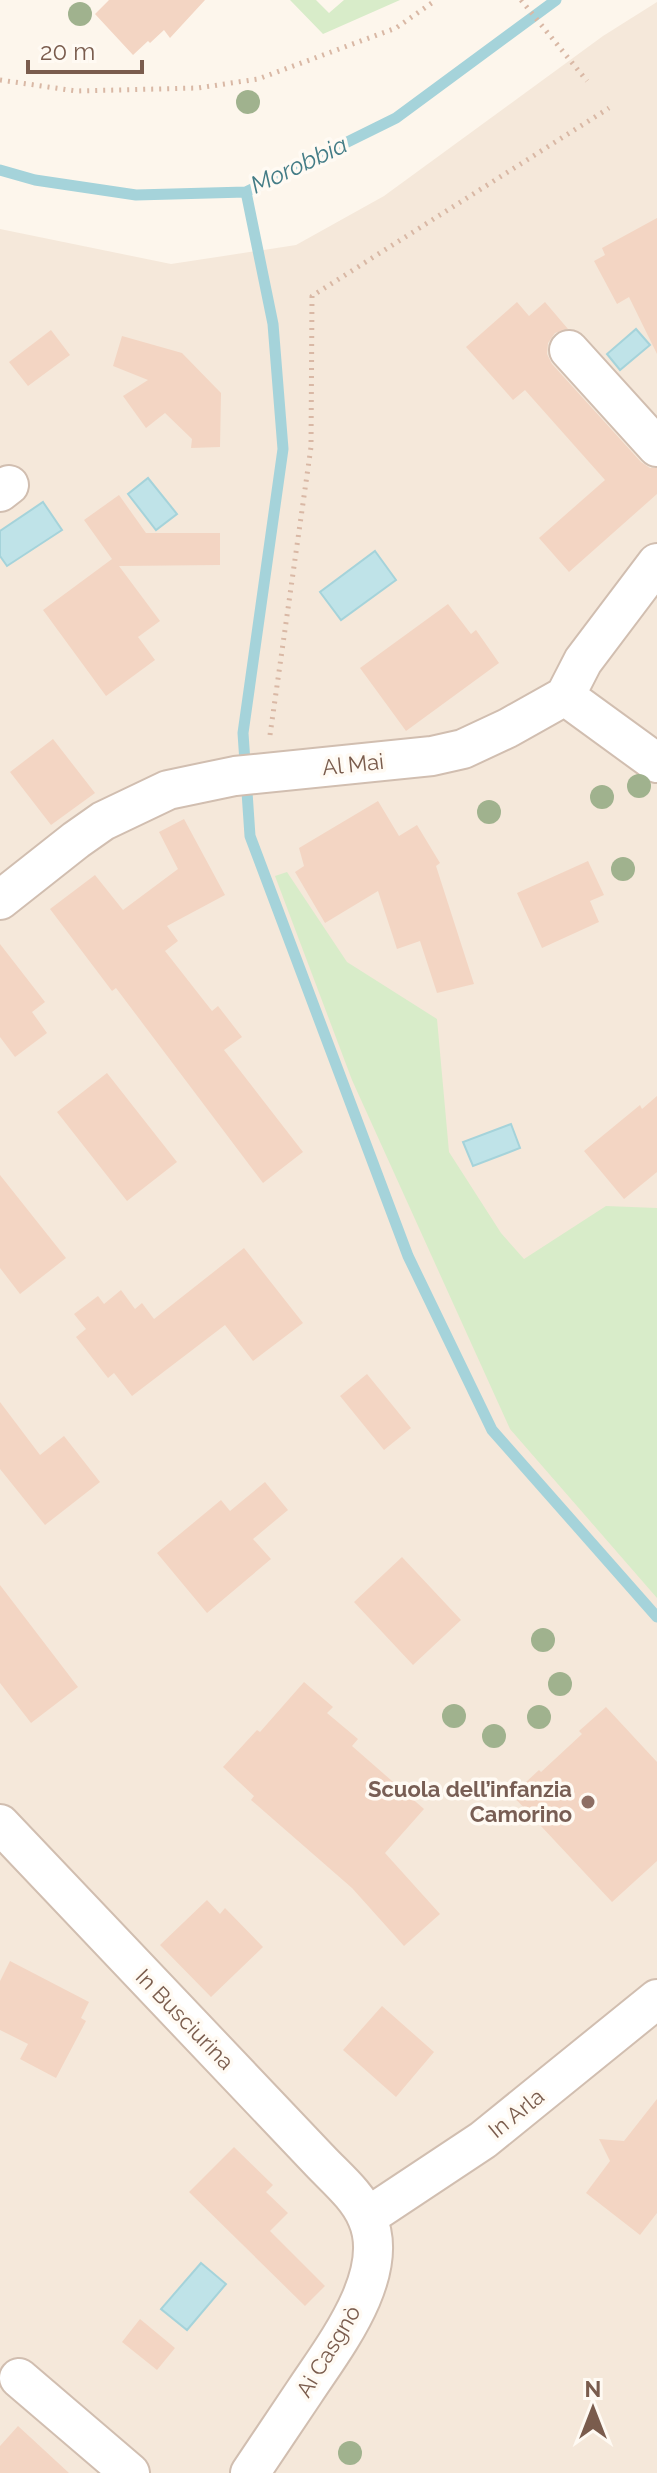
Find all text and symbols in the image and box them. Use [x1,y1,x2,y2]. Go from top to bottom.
scale bar [28,24,142,74]
text: 20 m [40,37,95,66]
water label: Morobbia [246,130,352,199]
street label: Al Mai [321,748,385,780]
place label: Scuola dell’infanzia Camorino [368,1776,572,1827]
marker: Scuola dell’infanzia Camorino [579,1793,597,1811]
street label: In Busciurina [131,1963,239,2075]
street label: In Arla [483,2083,549,2143]
street label: Ai Casgnò [290,2300,366,2402]
north arrow [553,2369,633,2449]
text: N [585,2376,601,2402]

